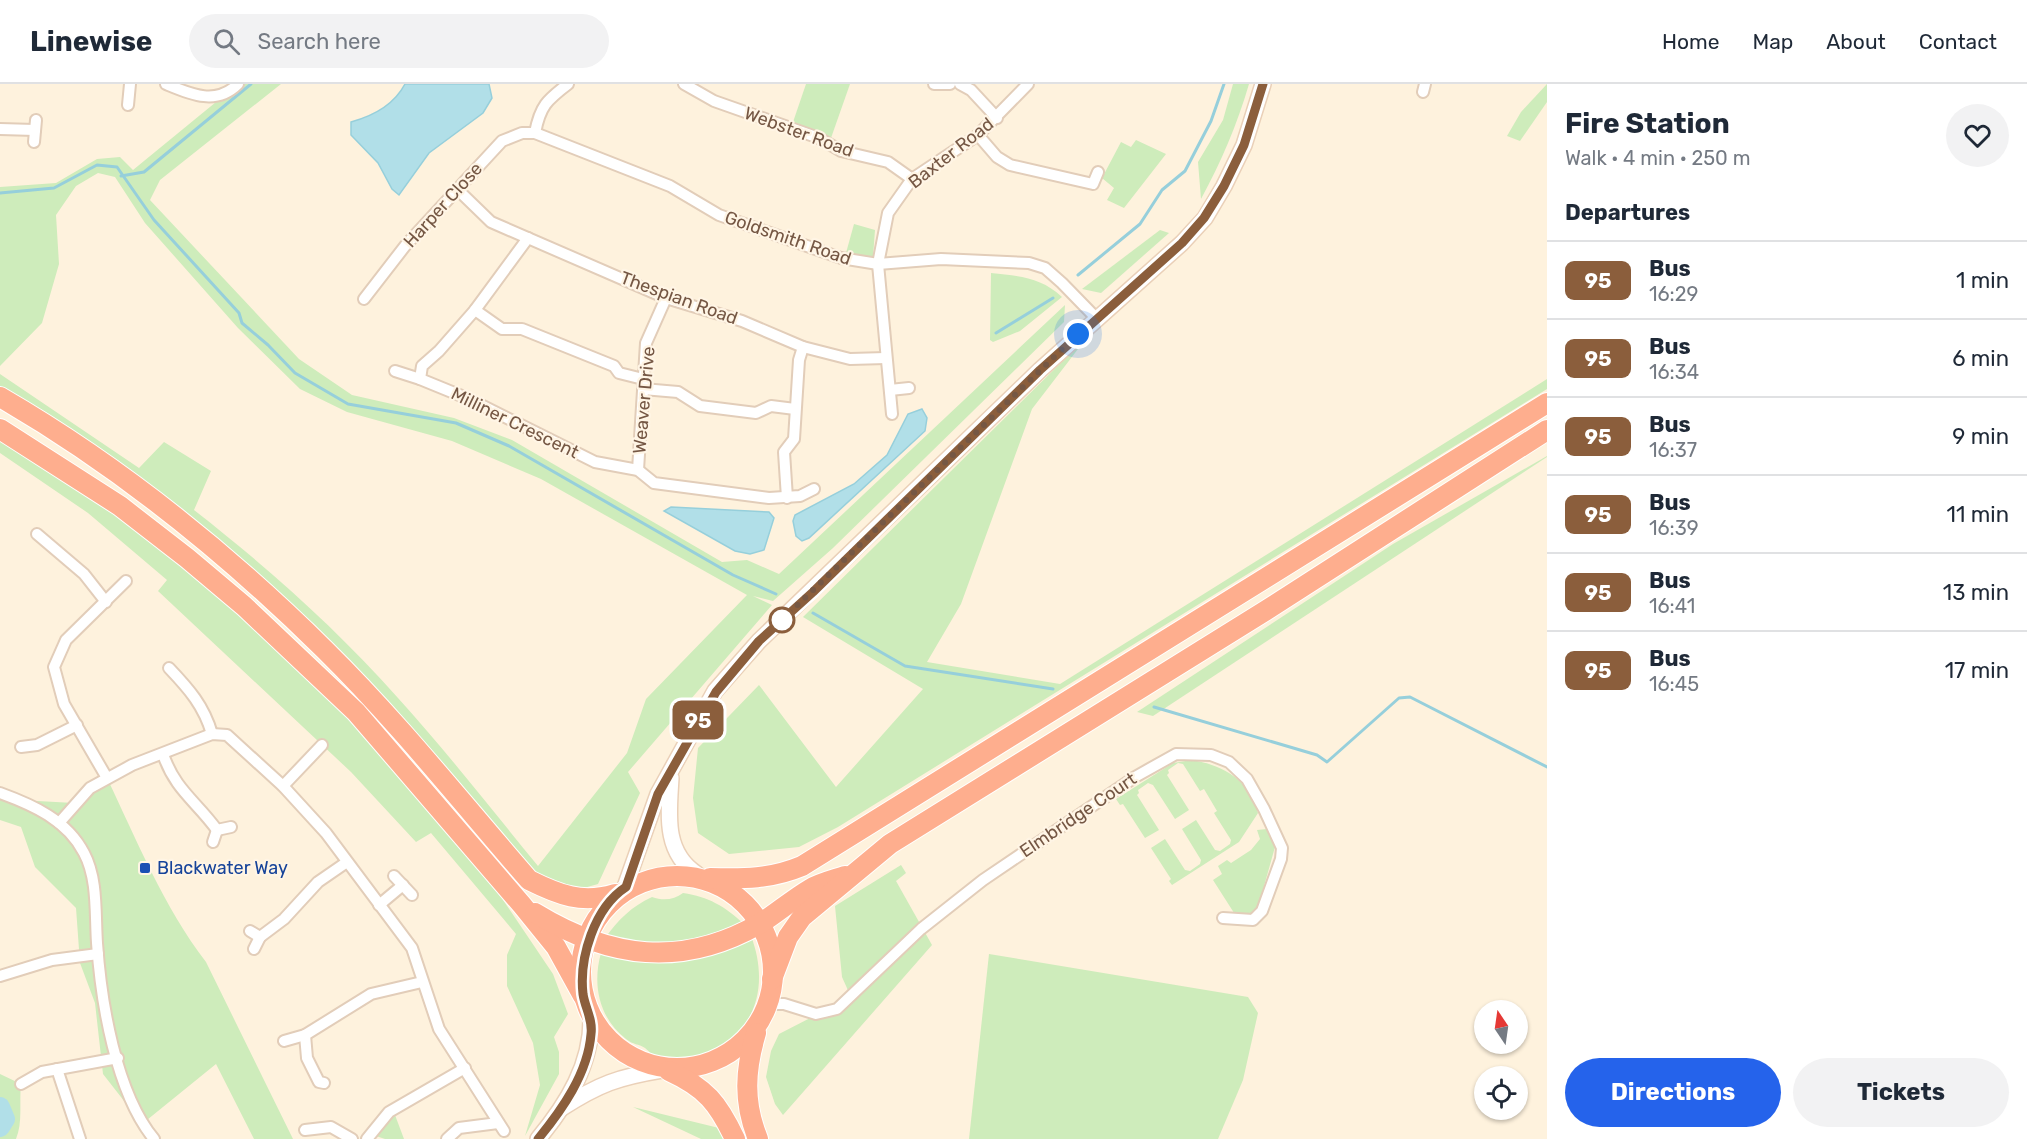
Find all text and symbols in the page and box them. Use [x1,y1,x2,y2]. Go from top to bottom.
search box [189,14,609,68]
text: Linewise [30,25,153,58]
icon: search [210,25,243,58]
text: Search here [258,28,381,55]
text: Home [1662,29,1719,54]
text: Map [1752,29,1793,54]
text: About [1826,29,1886,54]
text: Contact [1919,29,1997,54]
street label: Webster Road [741,102,857,162]
button: heart [1946,104,2009,167]
text: Fire Station [1565,107,1730,140]
street label: Baxter Road [904,113,998,193]
text: Walk · 4 min · 250 m [1565,146,1750,170]
street label: Harper Close [399,158,487,252]
text: Departures [1565,199,1690,226]
street label: Goldsmith Road [722,206,854,270]
text: Bus [1649,255,1691,282]
street label: Thespian Road [617,267,741,329]
text: 1 min [1956,267,2009,294]
text: 95 [1584,268,1612,293]
text: 16:29 [1649,282,1698,306]
your location [1063,319,1093,349]
text: Bus [1649,333,1691,360]
street label: Weaver Drive [628,345,660,455]
text: 6 min [1952,345,2009,372]
text: 95 [1584,346,1612,371]
text: 16:34 [1649,360,1699,384]
street label: Milliner Crescent [448,383,582,463]
text: Bus [1649,411,1691,438]
text: 9 min [1952,423,2009,450]
text: 95 [1584,424,1612,449]
text: 16:37 [1649,438,1697,462]
text: Bus [1649,489,1691,516]
text: 11 min [1947,501,2009,528]
text: 95 [1584,502,1612,527]
text: 16:39 [1649,516,1699,540]
text: Bus [1649,567,1691,594]
text: 13 min [1943,579,2009,606]
text: 95 [1584,580,1612,605]
text: 16:41 [1649,594,1695,618]
unlabelled marker [769,607,795,633]
text: Bus [1649,645,1691,672]
text: 17 min [1945,657,2009,684]
text: 95 [1584,658,1612,683]
text: 16:45 [1649,672,1699,696]
line badge: 95 [671,700,725,740]
text: 95 [684,708,712,733]
street label: Elmbridge Court [1015,768,1141,862]
place label: Blackwater Way [157,857,288,879]
marker: Blackwater Way [138,861,152,875]
north arrow [1474,1000,1528,1054]
map controls [1474,1000,1528,1120]
button: Directions [1565,1058,1781,1127]
button: Tickets [1793,1058,2009,1127]
button: locate [1474,1066,1528,1120]

